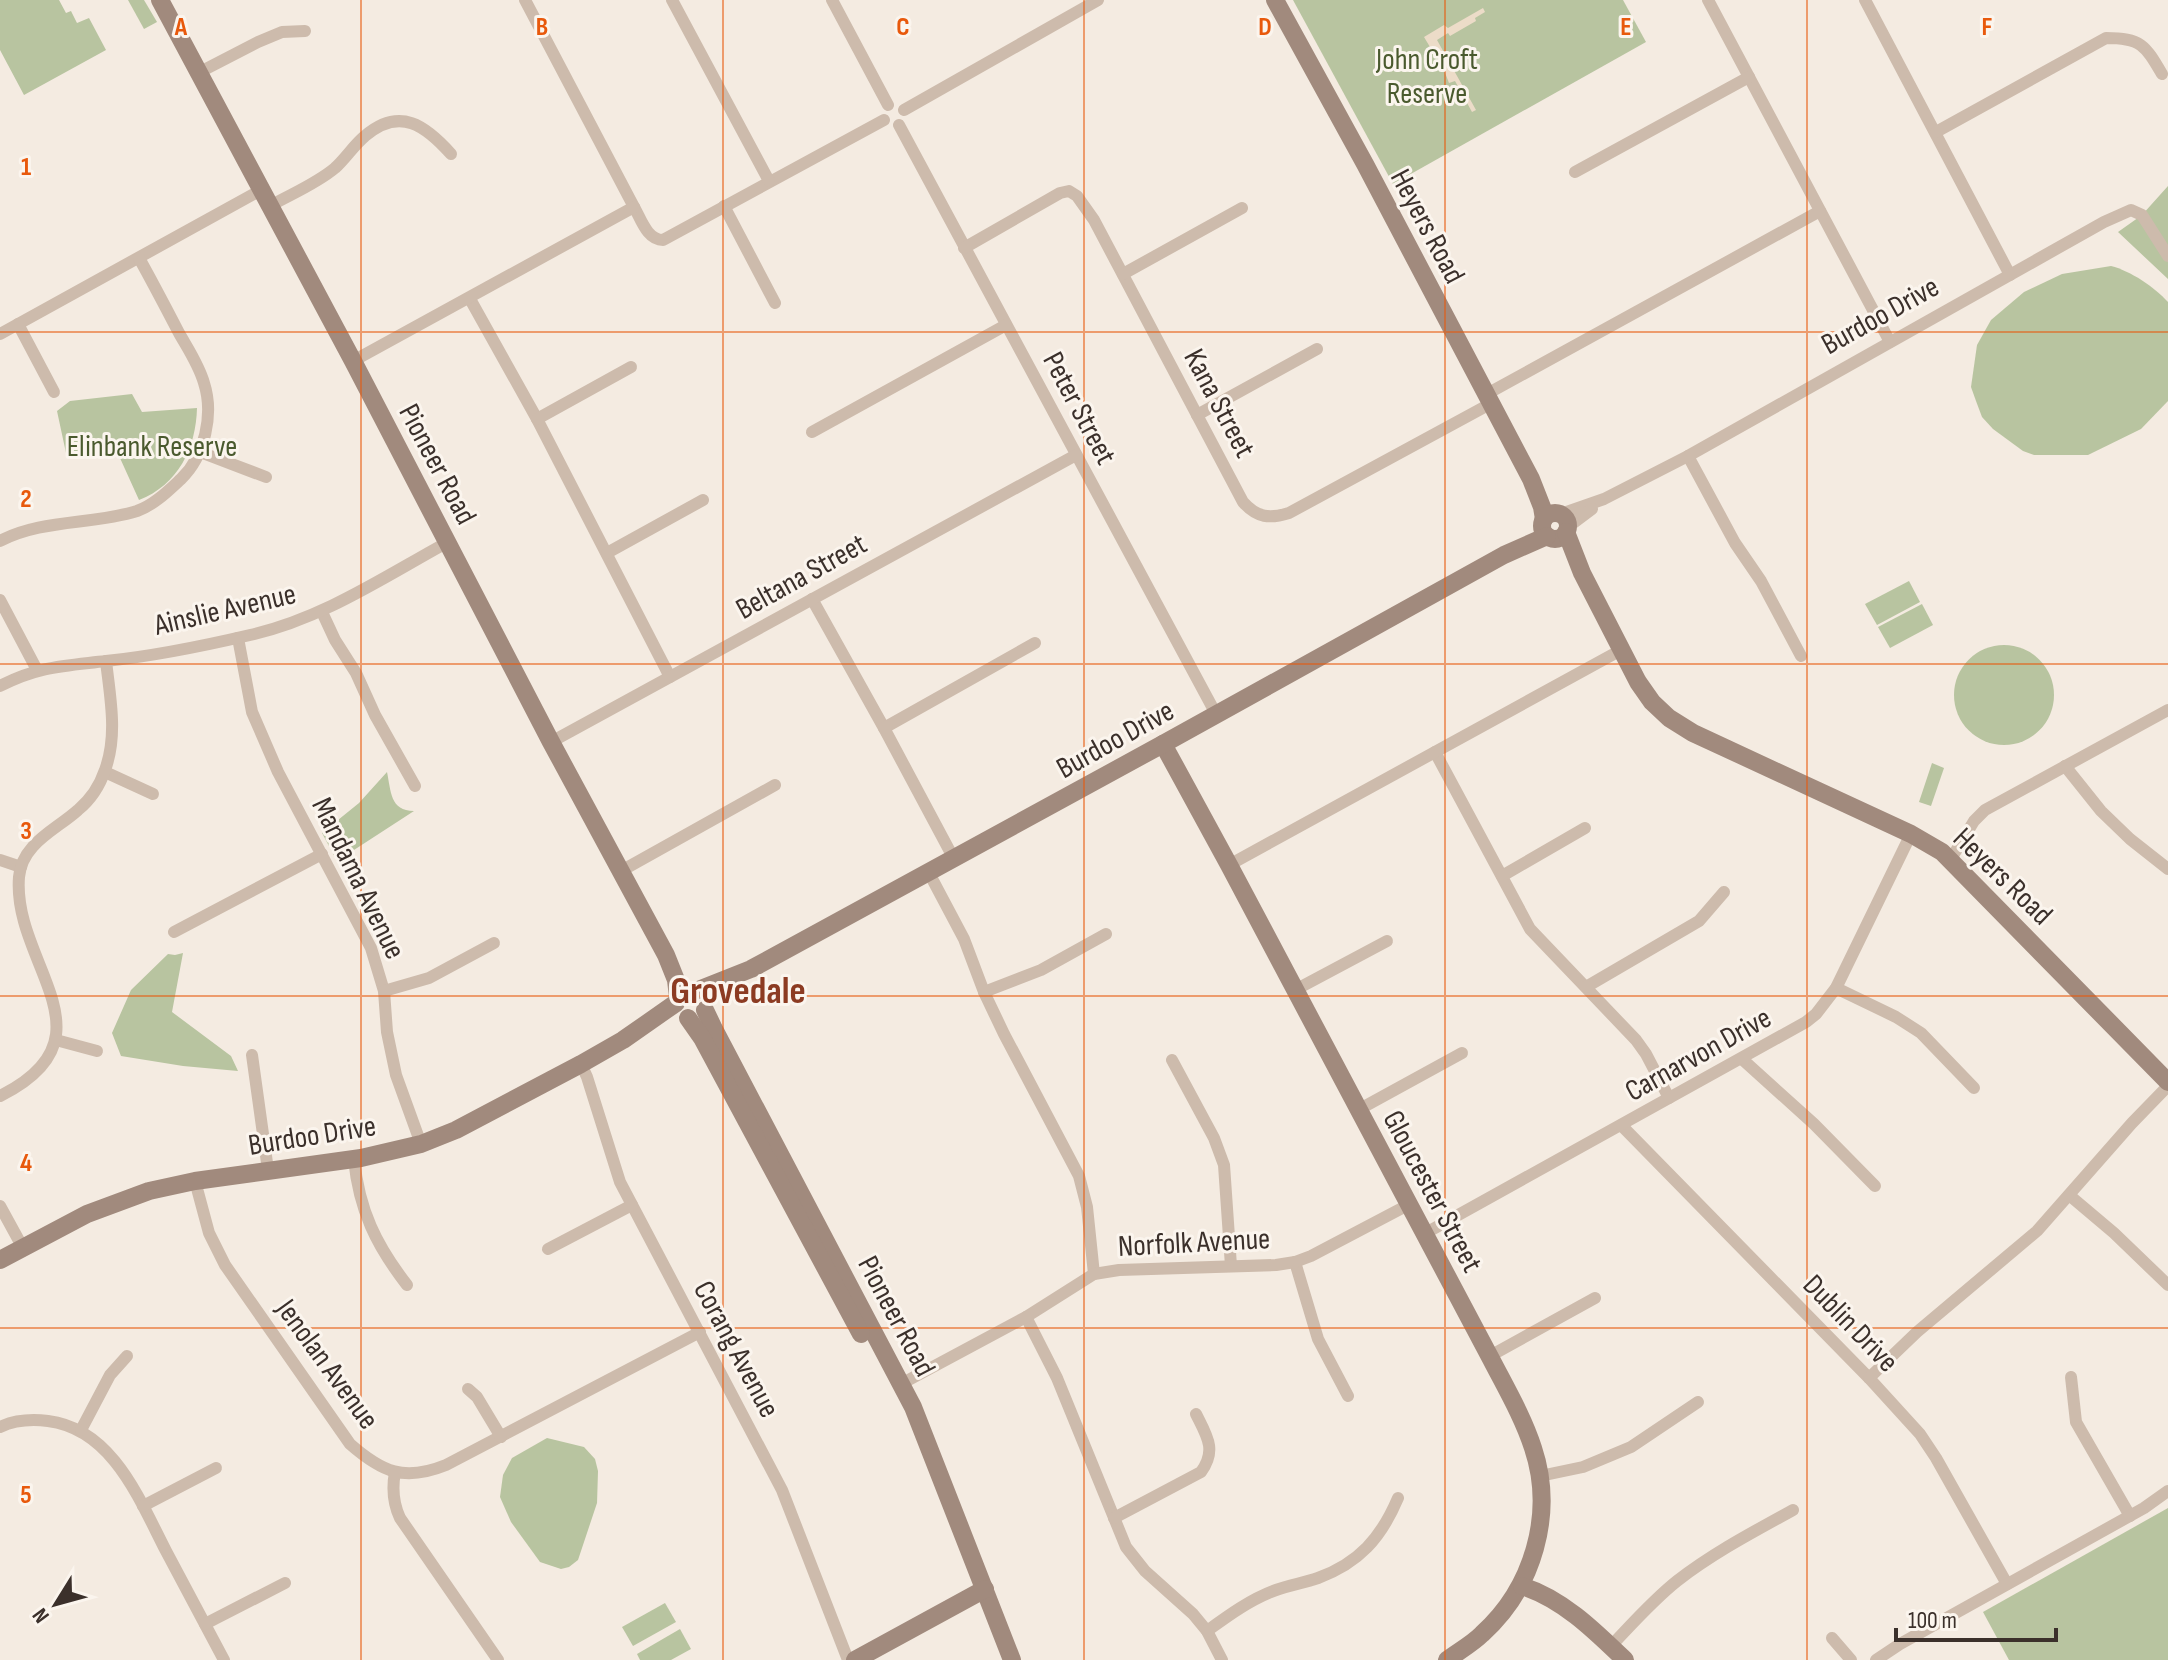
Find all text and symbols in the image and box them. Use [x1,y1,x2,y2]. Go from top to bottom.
text: A [174,12,188,43]
text: B [536,12,548,43]
text: C [896,12,910,43]
text: D [1258,12,1272,43]
text: E [1620,12,1632,43]
text: F [1982,12,1993,43]
park label: John Croft Reserve [1375,42,1478,112]
text: 1 [21,152,31,183]
street label: Heyers Road [1382,163,1472,290]
street label: Burdoo Drive [1816,269,1945,363]
street label: Kana Street [1176,343,1263,464]
street label: Peter Street [1035,346,1124,471]
street label: Pioneer Road [390,398,484,531]
park label: Elinbank Reserve [67,429,237,465]
text: 2 [20,484,32,515]
street label: Beltana Street [730,526,873,628]
street label: Ainslie Avenue [150,576,299,644]
street label: Burdoo Drive [1051,693,1180,787]
street label: Mandama Avenue [304,792,413,965]
text: 3 [20,816,32,847]
street label: Heyers Road [1945,821,2059,933]
district label: Grovedale [670,969,806,1014]
street label: Carnarvon Drive [1619,1000,1778,1110]
street label: Gloucester Street [1374,1104,1490,1278]
street label: Burdoo Drive [246,1108,378,1164]
text: 4 [20,1148,32,1179]
street label: Norfolk Avenue [1117,1221,1271,1265]
street label: Pioneer Road [849,1250,943,1383]
street label: Dublin Drive [1795,1267,1905,1380]
street label: Corang Avenue [685,1275,787,1424]
street label: Jenolan Avenue [267,1292,386,1436]
text: 5 [20,1480,32,1511]
north arrow [16,1564,96,1644]
scale bar [1896,1592,2056,1642]
text: N [27,1602,56,1628]
text: 100 m [1908,1606,1957,1635]

